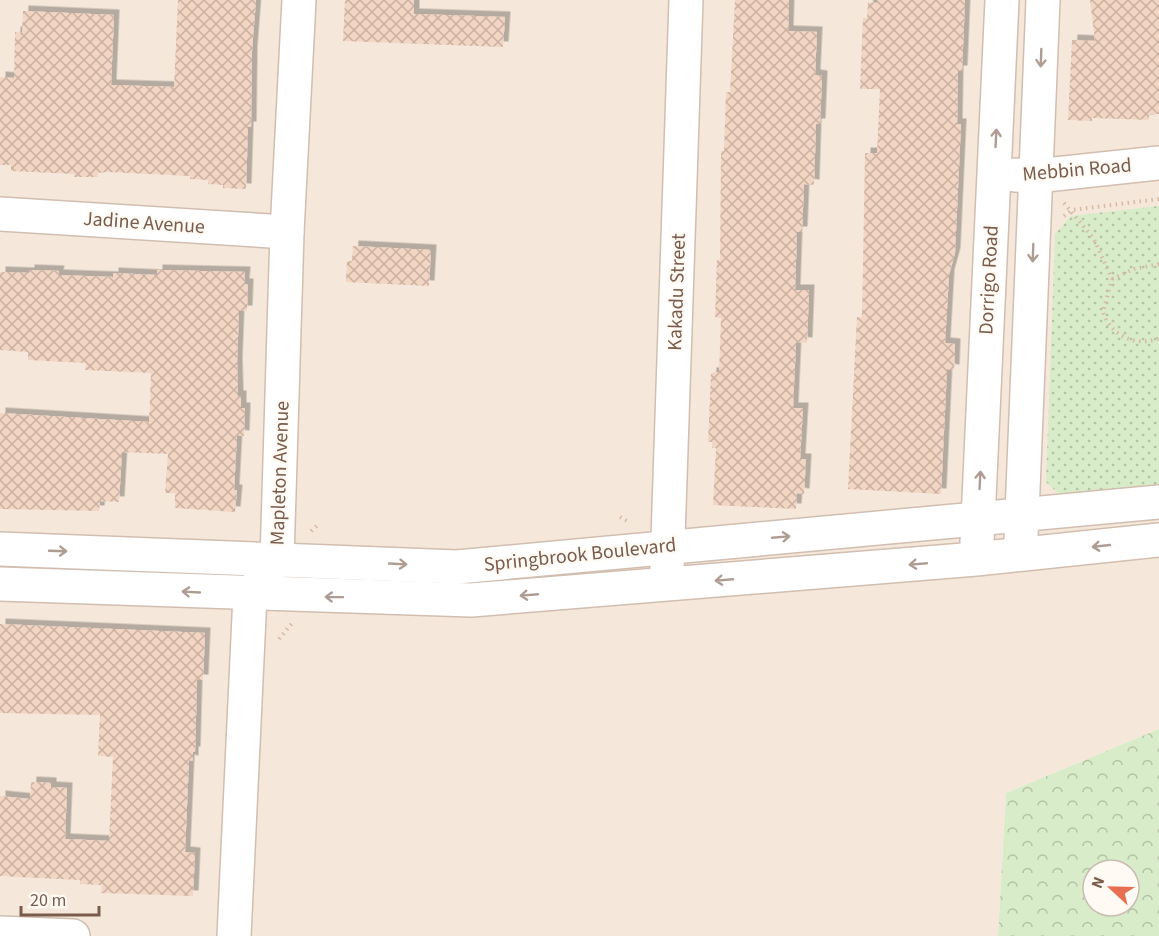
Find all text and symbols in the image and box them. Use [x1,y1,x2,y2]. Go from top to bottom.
one-way arrow [1035,48,1046,68]
one-way arrow [990,129,1001,149]
street label: Mebbin Road [1021,151,1133,189]
street label: Jadine Avenue [82,205,206,241]
street label: Dorrigo Road [972,225,1006,335]
street label: Kakadu Street [661,233,693,351]
one-way arrow [1027,243,1038,263]
street label: Mapleton Avenue [263,400,297,546]
one-way arrow [975,470,986,490]
street label: Springbrook Boulevard [482,531,678,579]
one-way arrow [770,531,790,542]
one-way arrow [1091,541,1111,552]
one-way arrow [48,545,68,557]
one-way arrow [388,559,408,570]
one-way arrow [908,559,928,570]
one-way arrow [714,575,734,586]
one-way arrow [182,586,202,597]
one-way arrow [520,590,540,601]
one-way arrow [325,591,345,603]
north arrow [1081,858,1141,918]
text: N [1086,874,1110,892]
scale bar [21,879,99,917]
text: 20 m [30,888,66,913]

